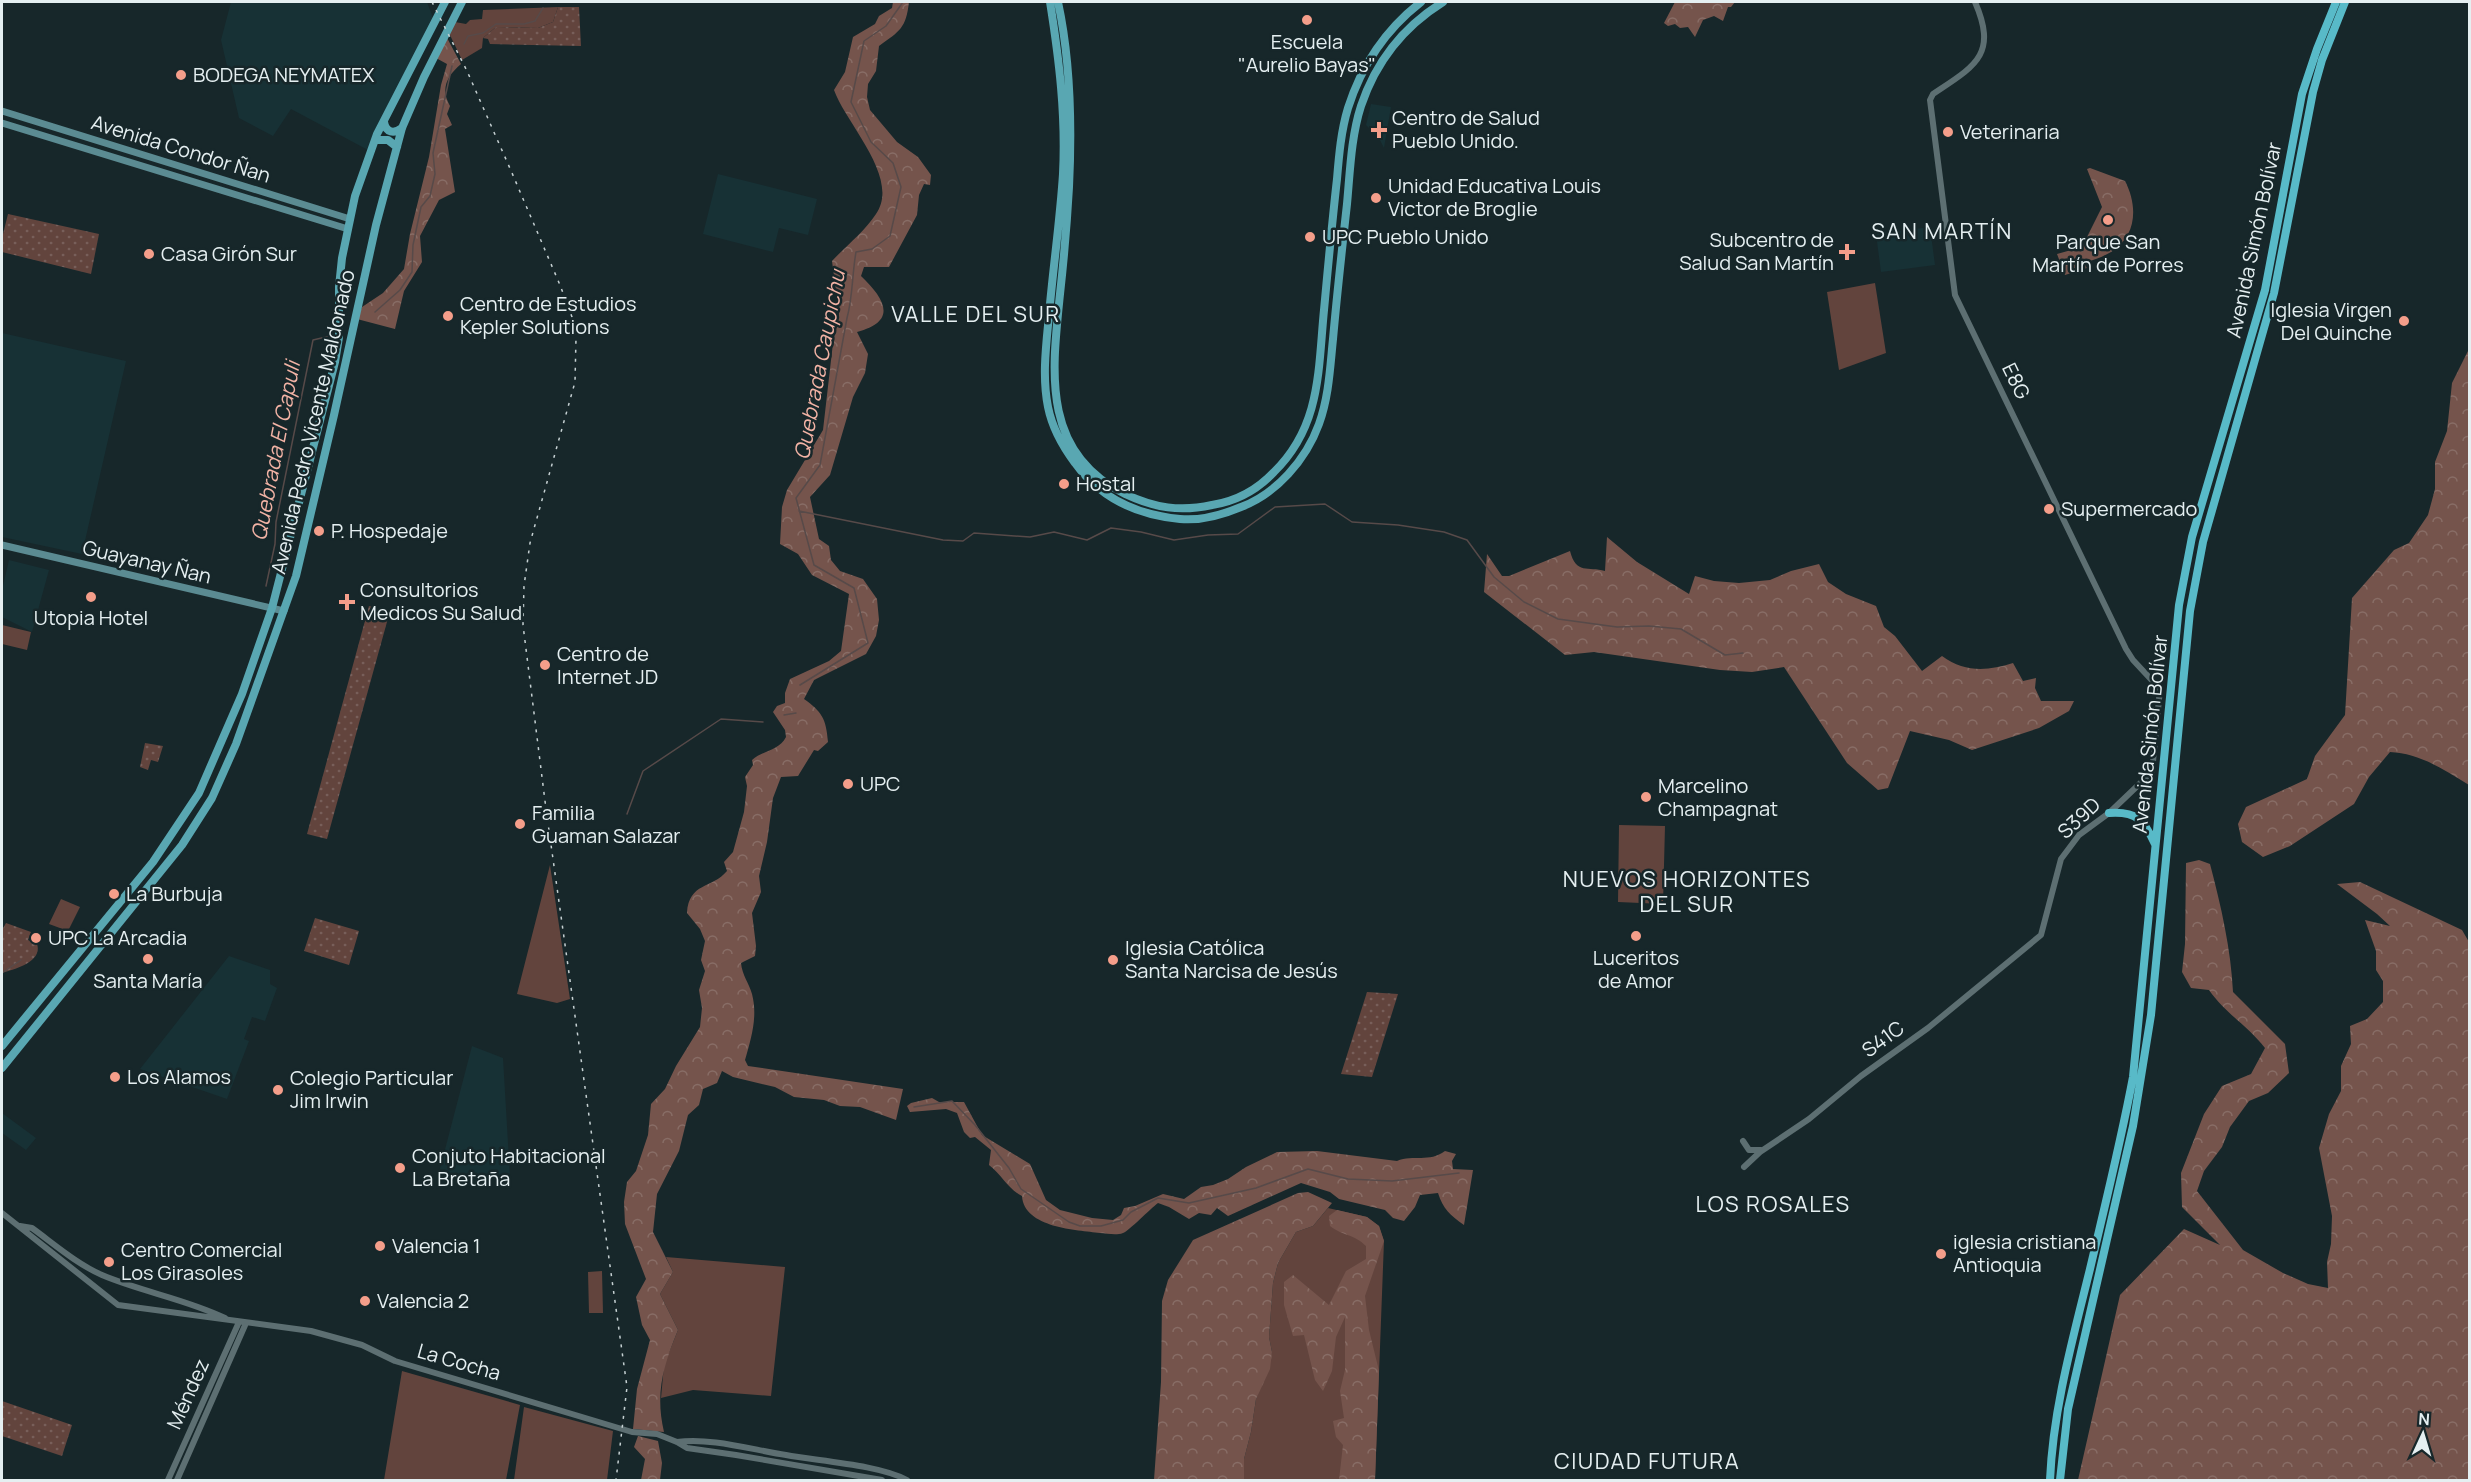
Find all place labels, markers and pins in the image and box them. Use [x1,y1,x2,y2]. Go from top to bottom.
marker: Escuela "Aurelio Bayas" [1300,13,1314,27]
place label: Escuela "Aurelio Bayas" [1238,28,1376,78]
place label: BODEGA NEYMATEX [193,61,374,88]
marker: BODEGA NEYMATEX [174,68,188,82]
place label: Centro de Salud Pueblo Unido. [1392,104,1540,154]
place label: Veterinaria [1960,118,2060,145]
marker: Centro de Salud Pueblo Unido. [1370,121,1388,139]
marker: Veterinaria [1941,125,1955,139]
place label: Unidad Educativa Louis Victor de Broglie [1388,172,1601,222]
marker: Unidad Educativa Louis Victor de Broglie [1369,191,1383,205]
marker: Parque San Martín de Porres [2101,213,2115,227]
place label: UPC Pueblo Unido [1322,223,1489,250]
place label: Subcentro de Salud San Martín [1679,226,1834,276]
place label: Parque San Martín de Porres [2032,228,2184,278]
marker: UPC Pueblo Unido [1303,230,1317,244]
place label: Casa Girón Sur [161,240,297,267]
marker: Subcentro de Salud San Martín [1838,243,1856,261]
marker: Casa Girón Sur [142,247,156,261]
place label: Centro de Estudios Kepler Solutions [460,290,637,340]
place label: Iglesia Virgen Del Quinche [2271,296,2392,346]
marker: Centro de Estudios Kepler Solutions [441,309,455,323]
marker: Iglesia Virgen Del Quinche [2397,314,2411,328]
place label: Hostal [1076,470,1136,497]
marker: Hostal [1057,477,1071,491]
place label: Supermercado [2061,495,2198,522]
marker: Supermercado [2042,502,2056,516]
place label: P. Hospedaje [331,517,448,544]
marker: P. Hospedaje [312,524,326,538]
place label: Consultorios Medicos Su Salud [360,576,522,626]
marker: Utopia Hotel [84,590,98,604]
marker: Consultorios Medicos Su Salud [338,593,356,611]
place label: Utopia Hotel [34,604,148,631]
place label: Centro de Internet JD [557,640,658,690]
marker: Centro de Internet JD [538,658,552,672]
place label: UPC [860,770,900,797]
place label: Marcelino Champagnat [1658,772,1778,822]
marker: UPC [841,777,855,791]
marker: Marcelino Champagnat [1639,790,1653,804]
place label: Familia Guaman Salazar [532,799,681,849]
marker: Familia Guaman Salazar [513,817,527,831]
place label: La Burbuja [126,880,223,907]
marker: La Burbuja [107,887,121,901]
place label: UPC La Arcadia [48,924,187,951]
marker: Luceritos de Amor [1629,929,1643,943]
marker: UPC La Arcadia [29,931,43,945]
place label: Iglesia Católica Santa Narcisa de Jesús [1125,934,1338,984]
place label: Luceritos de Amor [1593,944,1679,994]
marker: Santa María [141,952,155,966]
marker: Iglesia Católica Santa Narcisa de Jesús [1106,953,1120,967]
place label: Santa María [93,967,203,994]
place label: Los Alamos [127,1063,231,1090]
place label: Colegio Particular Jim Irwin [290,1064,453,1114]
marker: Los Alamos [108,1070,122,1084]
marker: Colegio Particular Jim Irwin [271,1083,285,1097]
place label: Conjuto Habitacional La Bretaña [412,1142,606,1192]
marker: Conjuto Habitacional La Bretaña [393,1161,407,1175]
place label: iglesia cristiana Antioquia [1953,1228,2096,1278]
place label: Valencia 1 [392,1232,481,1259]
place label: Centro Comercial Los Girasoles [121,1236,282,1286]
marker: Valencia 1 [373,1239,387,1253]
marker: iglesia cristiana Antioquia [1934,1247,1948,1261]
marker: Centro Comercial Los Girasoles [102,1255,116,1269]
place label: Valencia 2 [377,1287,469,1314]
marker: Valencia 2 [358,1294,372,1308]

